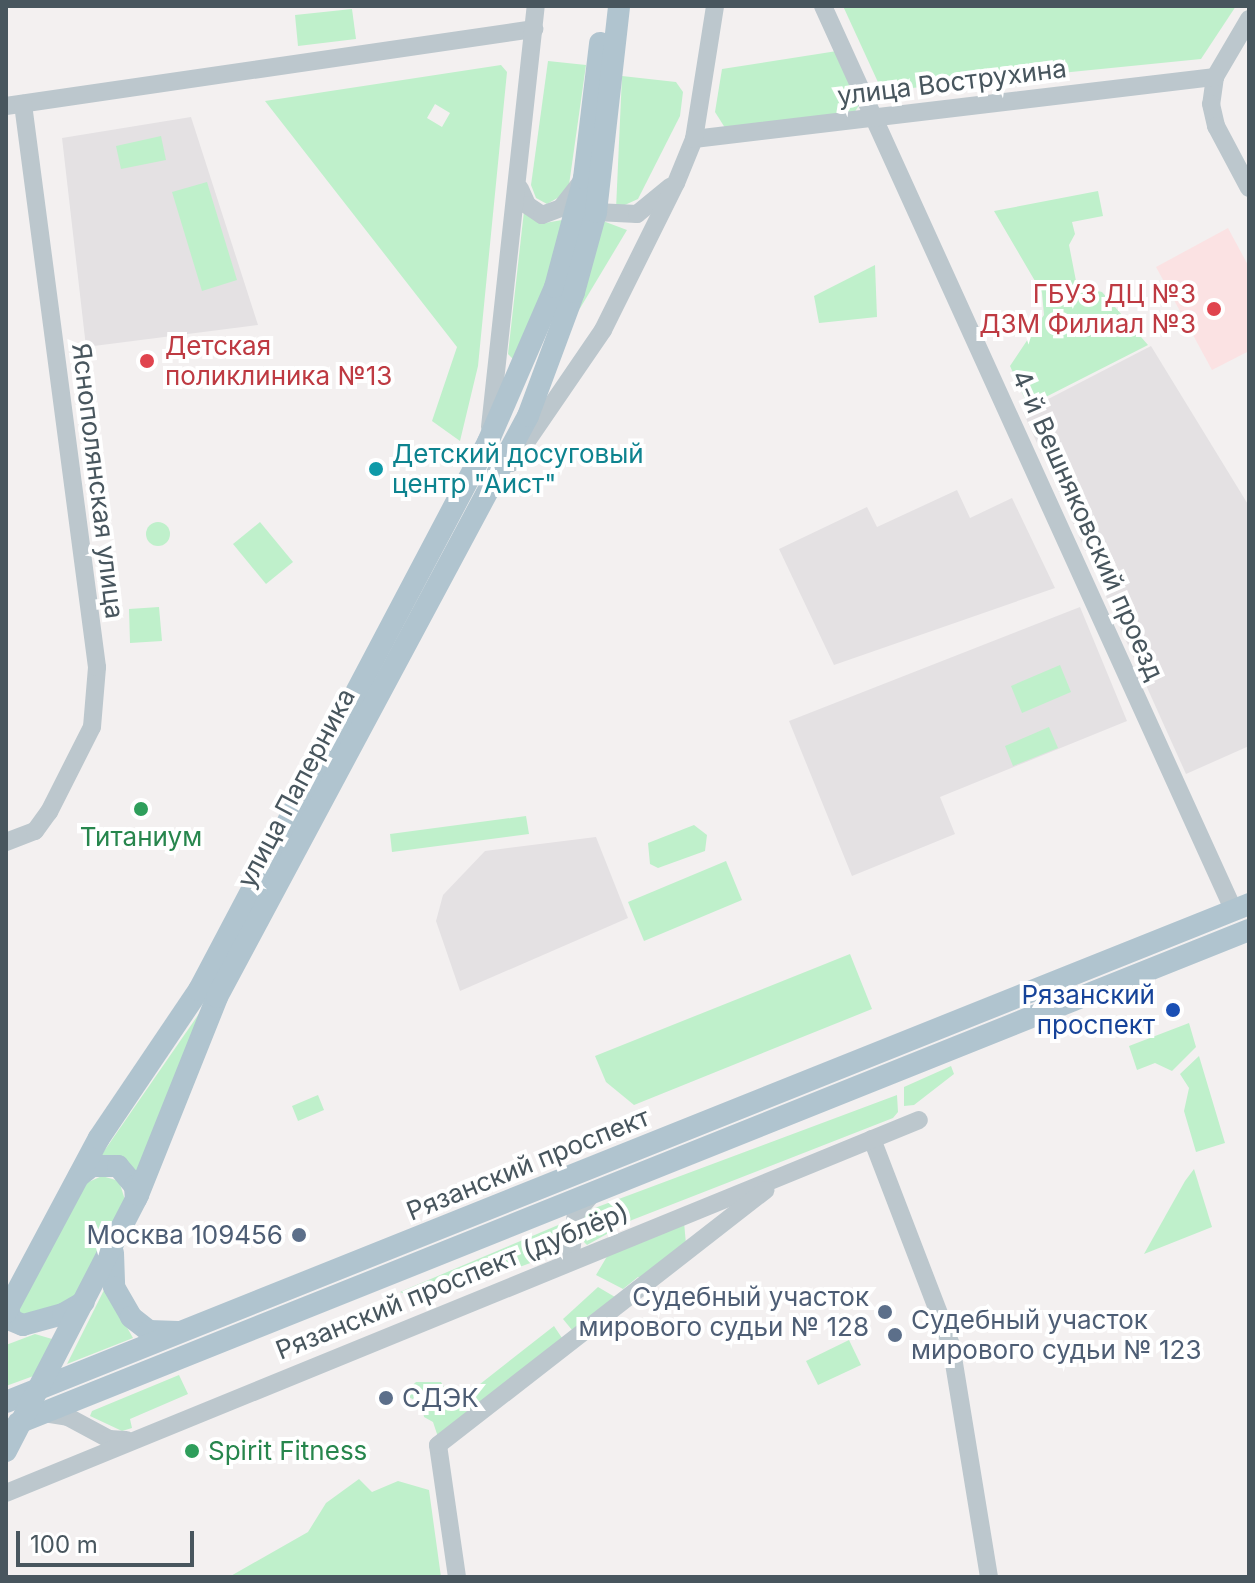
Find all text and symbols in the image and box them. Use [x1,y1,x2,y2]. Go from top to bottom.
street label: улица Вострухина [836,52,1068,112]
place label: ГБУЗ ДЦ №3 ДЗМ Филиал №3 [979,278,1196,340]
marker: ГБУЗ ДЦ №3 ДЗМ Филиал №3 [1203,298,1225,320]
place label: Детская поликлиника №13 [165,330,392,392]
street label: Яснополянская улица [66,341,130,621]
marker: Детская поликлиника №13 [136,350,158,372]
street label: 4-й Вешняковский проезд [1005,365,1171,685]
place label: Детский досуговый центр "Аист" [392,438,644,500]
marker: Детский досуговый центр "Аист" [367,460,385,478]
street label: улица Паперника [230,683,362,893]
marker: Титаниум [132,800,150,818]
place label: Титаниум [80,821,202,853]
place label: Рязанский проспект [1021,979,1155,1040]
marker: Рязанский проспект [1162,999,1184,1021]
street label: Рязанский проспект [402,1101,654,1227]
street label: Рязанский проспект (дублёр) [271,1196,633,1366]
place label: Москва 109456 [87,1219,283,1251]
marker: Москва 109456 [290,1226,308,1244]
place label: Судебный участок мирового судьи № 128 [578,1281,869,1342]
marker: Судебный участок мирового судьи № 128 [876,1303,894,1321]
place label: Судебный участок мирового судьи № 123 [911,1304,1202,1366]
marker: Судебный участок мирового судьи № 123 [886,1326,904,1344]
place label: СДЭК [402,1382,479,1414]
marker: СДЭК [377,1389,395,1407]
place label: Spirit Fitness [208,1435,367,1467]
marker: Spirit Fitness [183,1442,201,1460]
scale bar [20,1515,198,1565]
text: 100 m [30,1530,98,1559]

